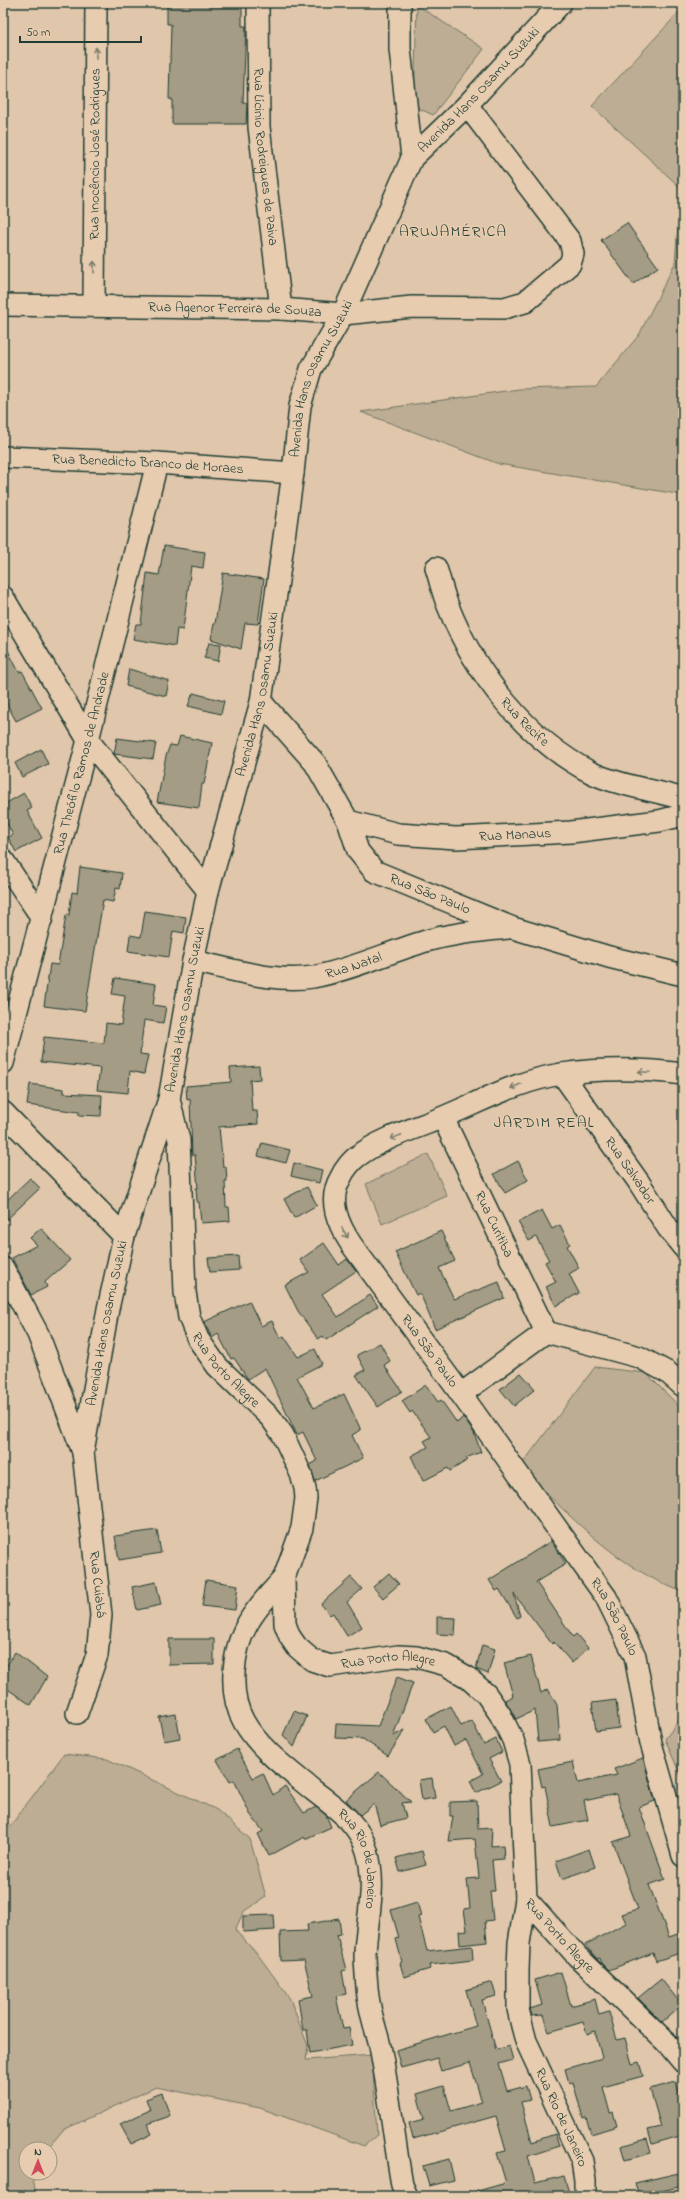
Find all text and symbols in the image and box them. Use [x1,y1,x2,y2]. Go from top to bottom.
scale bar [20,18,141,44]
street label: Avenida Hans Osamu Suzuki [413,22,545,158]
text: 50 m [26,24,50,42]
one-way arrow [92,47,99,60]
street label: Rua Inocêncio José Rodrigues [84,68,107,240]
street label: Rua Lícinio Rodreigues de Paiva [248,68,284,247]
district label: ARUJAMÉRICA [399,220,507,244]
one-way arrow [90,261,98,274]
street label: Rua Agenor Ferreira de Souza [148,297,323,323]
street label: Avenida Hans Osamu Suzuki [284,297,358,459]
street label: Rua Benedicto Branco de Moraes [52,448,244,480]
street label: Avenida Hans Osamu Suzuki [230,610,284,779]
street label: Rua Theófilo Ramos de Andrade [48,669,115,857]
street label: Rua Recife [495,693,554,752]
street label: Rua Manaus [478,823,552,847]
street label: Rua São Paulo [386,868,474,920]
street label: Avenida Hans Osamu Suzuki [160,925,211,1094]
street label: Rua Natal [323,946,385,984]
one-way arrow [638,1068,651,1075]
one-way arrow [511,1083,523,1091]
district label: JARDIM REAL [493,1111,595,1135]
street label: Rua Salvador [599,1132,661,1209]
one-way arrow [391,1133,403,1141]
street label: Rua Curitiba [469,1188,519,1261]
one-way arrow [341,1227,349,1239]
street label: Avenida Hans Osamu Suzuki [81,1238,133,1408]
street label: Rua São Paulo [396,1310,463,1392]
street label: Rua Porto Alegre [186,1329,265,1413]
street label: Rua Cuiabá [83,1550,112,1619]
street label: Rua São Paulo [585,1573,644,1659]
street label: Rua Porto Alegre [340,1646,439,1675]
street label: Rua Rio de Janeiro [333,1804,382,1910]
street label: Rua Porto Alegre [520,1894,600,1979]
street label: Rua Rio de Janeiro [530,2064,593,2168]
north arrow [18,2141,58,2181]
text: N [34,2144,42,2160]

